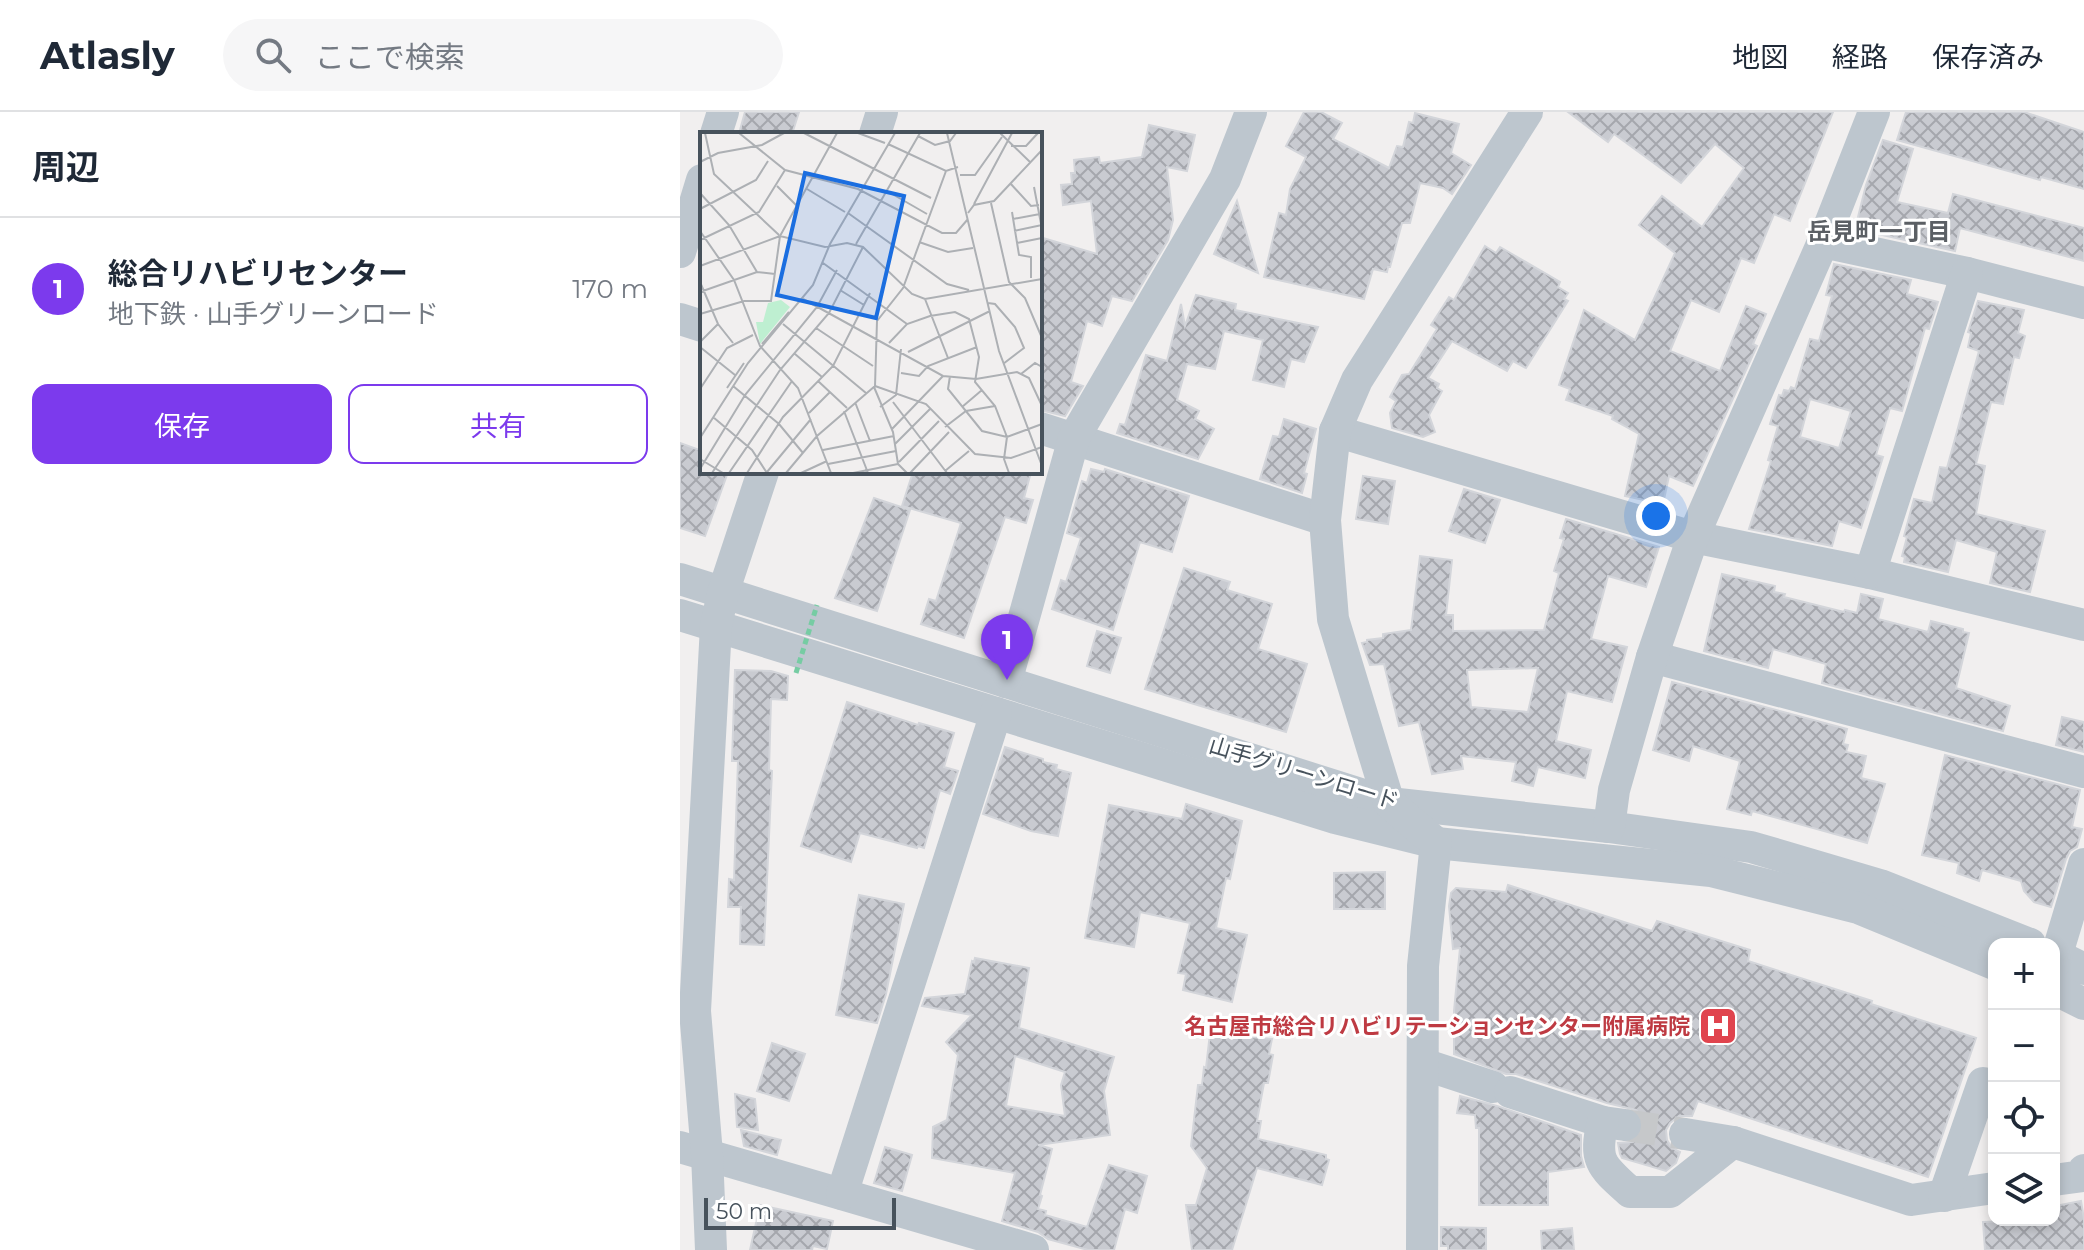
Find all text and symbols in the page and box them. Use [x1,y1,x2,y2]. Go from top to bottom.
search box [223,19,783,91]
text: Atlasly [40,32,175,79]
icon: search [251,33,295,77]
text: ここで検索 [315,39,465,76]
text: 地図 [1732,40,1788,74]
text: 経路 [1832,40,1888,74]
text: 保存済み [1932,40,2044,74]
inset map [700,132,1042,474]
text: 周辺 [32,146,100,188]
district label: 岳見町一丁目 [1807,217,1951,246]
text: 総合リハビリセンター [108,255,408,292]
text: 1 [53,273,63,305]
text: 170 m [572,273,648,305]
text: 地下鉄 · 山手グリーンロード [108,298,439,330]
button: 保存 [32,384,332,464]
button: 共有 [348,384,648,464]
your location [1636,496,1676,536]
pin: 1 [981,614,1033,680]
street label: 山手グリーンロード [1206,732,1402,815]
map controls [1988,938,2060,1226]
button: + [1988,938,2060,1010]
hospital icon: 名古屋市総合リハビリテーションセンター附属病院 [1697,1005,1739,1047]
button: − [1988,1010,2060,1082]
place label: 名古屋市総合リハビリテーションセンター附属病院 [1184,1013,1690,1040]
button: locate [1988,1082,2060,1154]
button: layers [1988,1154,2060,1226]
scale bar [704,1194,896,1230]
text: 50 m [716,1198,772,1225]

